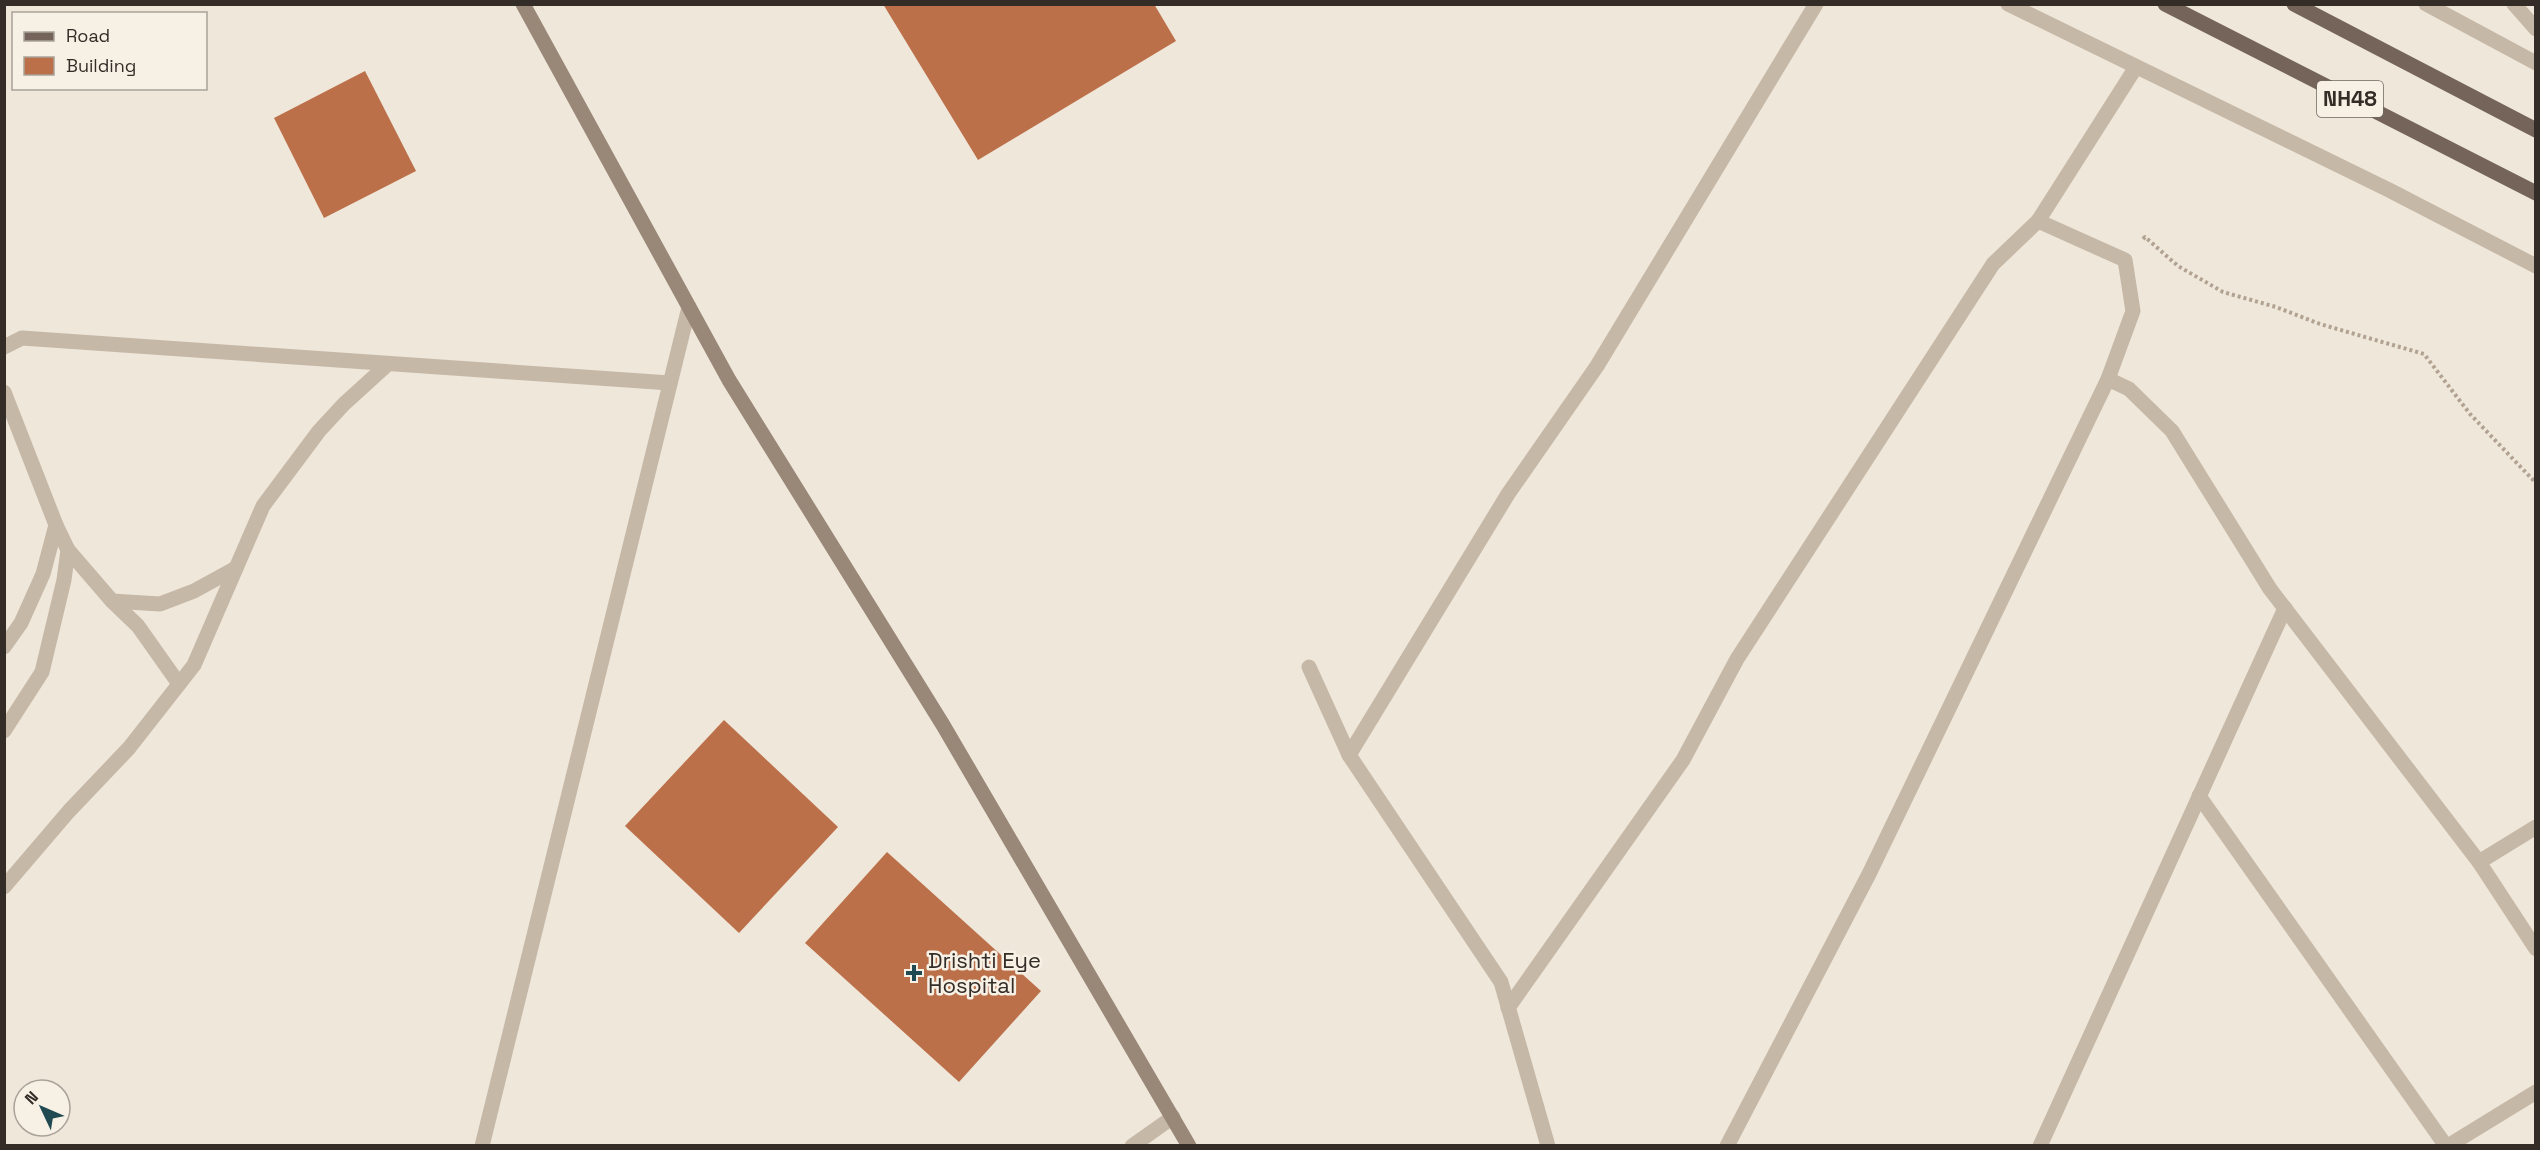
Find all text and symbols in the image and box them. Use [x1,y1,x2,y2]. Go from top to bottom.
legend [12,12,207,90]
text: Road [66,24,110,47]
text: Building [66,54,136,77]
road number: NH48 [2317,81,2383,117]
place label: Drishti Eye Hospital [928,946,1041,999]
marker: Drishti Eye Hospital [905,964,923,982]
north arrow [12,1078,72,1138]
text: N [20,1087,43,1109]

